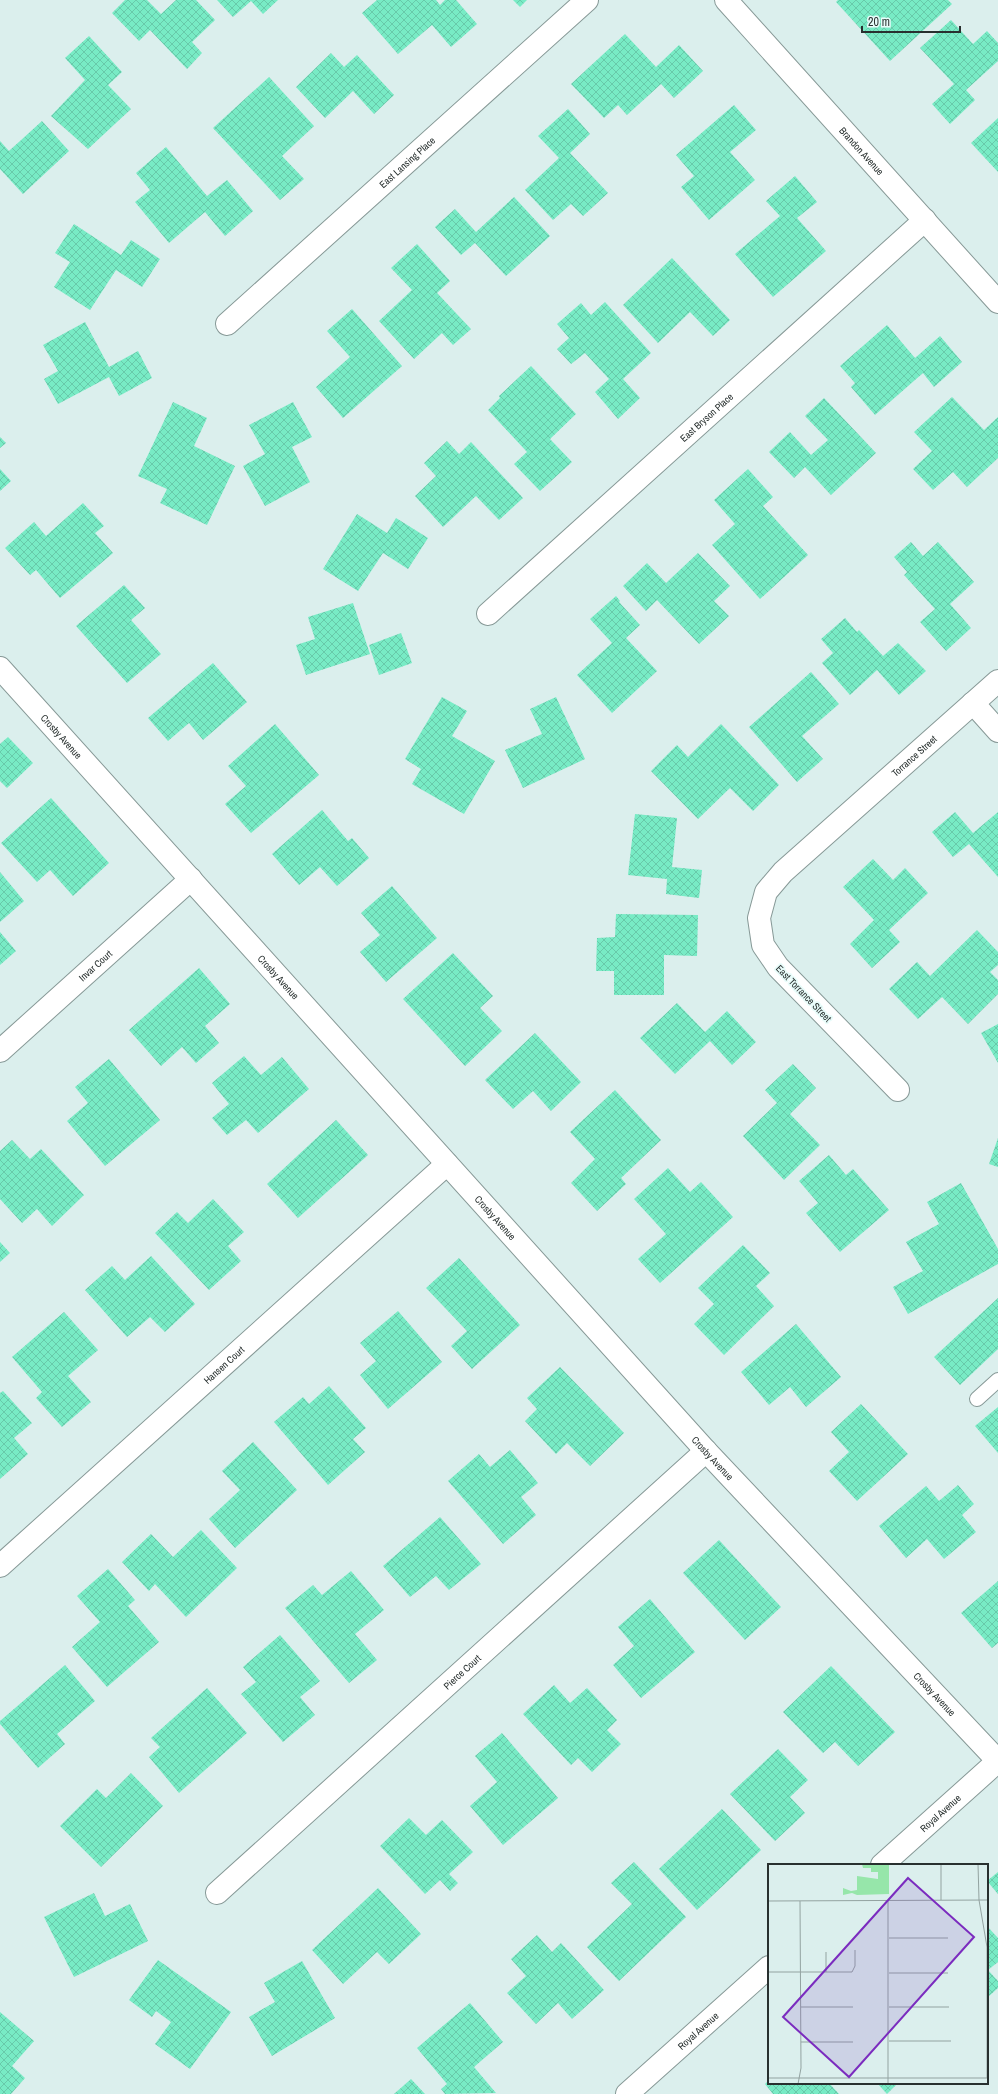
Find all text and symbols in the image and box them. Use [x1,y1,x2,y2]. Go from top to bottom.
scale bar [862,8,960,34]
text: 20 m [868,14,890,30]
street label: Brandon Avenue [836,124,887,178]
street label: East Lansing Place [377,134,438,191]
street label: East Bryson Place [677,390,736,445]
street label: Crosby Avenue [38,712,85,762]
street label: Torrance Street [889,732,940,780]
street label: Invar Court [76,947,115,984]
street label: Crosby Avenue [255,952,302,1003]
street label: East Torrance Street [773,962,835,1025]
street label: Crosby Avenue [472,1193,519,1243]
street label: Hansen Court [201,1343,248,1387]
street label: Crosby Avenue [689,1434,736,1483]
street label: Pierce Court [441,1651,484,1692]
street label: Crosby Avenue [911,1670,959,1719]
street label: Royal Avenue [917,1791,964,1835]
inset map [768,1864,988,2084]
street label: Royal Avenue [675,2009,722,2053]

